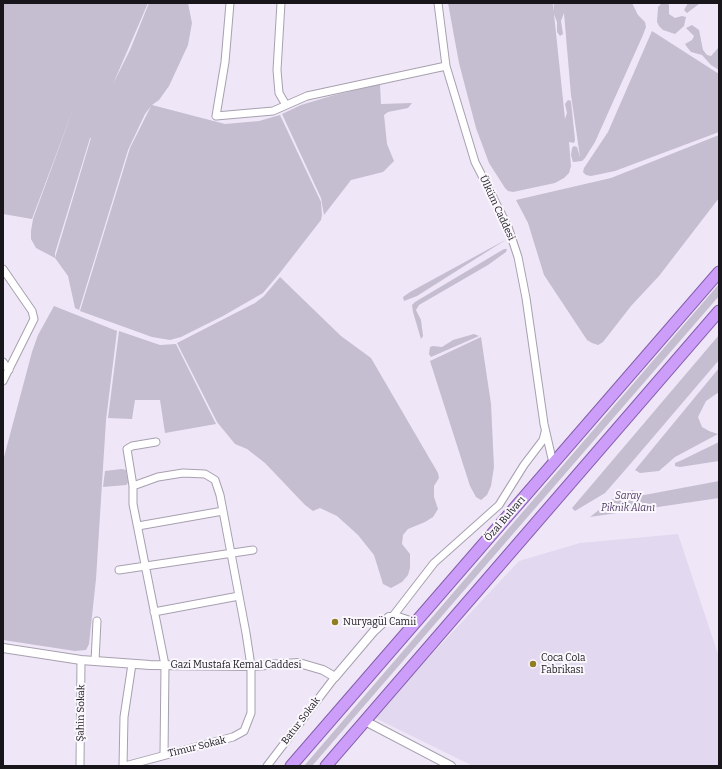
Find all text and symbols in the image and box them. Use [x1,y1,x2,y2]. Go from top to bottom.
street label: Ülküm Caddesi [477,174,517,242]
park label: Saray Piknik Alanı [601,490,655,514]
street label: Özal Bulvarı [482,494,528,544]
place label: Nuryagül Camii [343,616,416,628]
marker: Nuryagül Camii [330,617,340,627]
place label: Coca Cola Fabrikası [541,652,585,676]
street label: Gazi Mustafa Kemal Caddesi [170,659,302,671]
marker: Coca Cola Fabrikası [528,659,538,669]
street label: Şahin Sokak [75,684,87,742]
street label: Batur Sokak [279,695,323,747]
street label: Timur Sokak [167,734,227,760]

